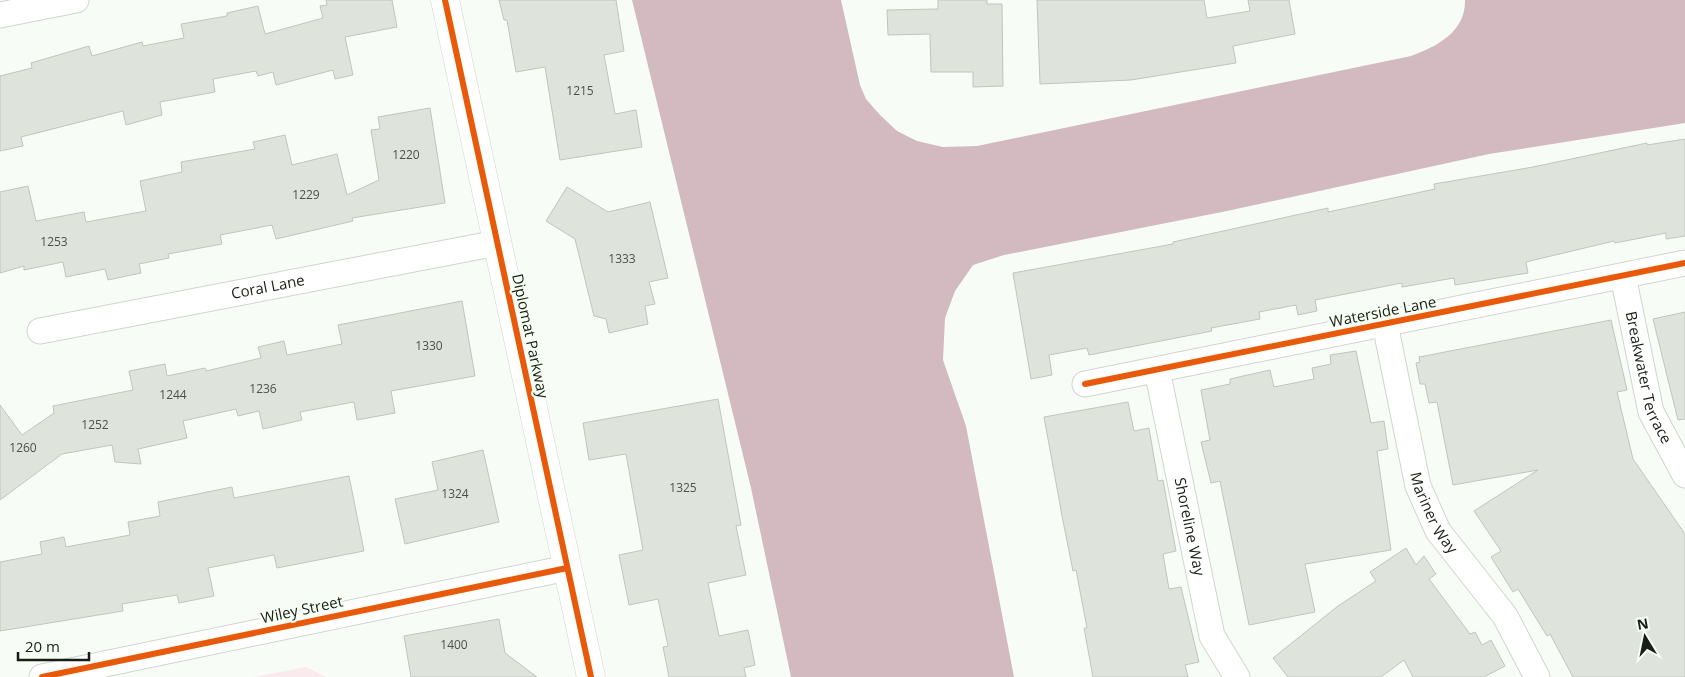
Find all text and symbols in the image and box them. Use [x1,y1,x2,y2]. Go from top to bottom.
house number: 1215 [566,82,594,99]
house number: 1220 [392,146,420,163]
house number: 1229 [292,186,320,203]
house number: 1253 [40,233,68,250]
house number: 1333 [608,250,636,267]
street label: Coral Lane [229,269,306,303]
street label: Diplomat Parkway [508,272,554,400]
street label: Waterside Lane [1328,291,1438,331]
street label: Breakwater Terrace [1622,309,1677,447]
house number: 1330 [415,337,443,354]
house number: 1236 [249,380,277,397]
house number: 1244 [159,386,187,403]
house number: 1252 [81,416,109,433]
house number: 1260 [9,439,37,456]
street label: Mariner Way [1406,470,1463,557]
street label: Shoreline Way [1170,476,1210,578]
house number: 1325 [669,479,697,496]
house number: 1324 [441,485,469,502]
street label: Wiley Street [259,591,345,627]
north arrow [1620,612,1670,662]
text: N [1635,613,1650,634]
scale bar [18,630,89,662]
text: 20 m [25,636,60,656]
house number: 1400 [440,636,468,653]

